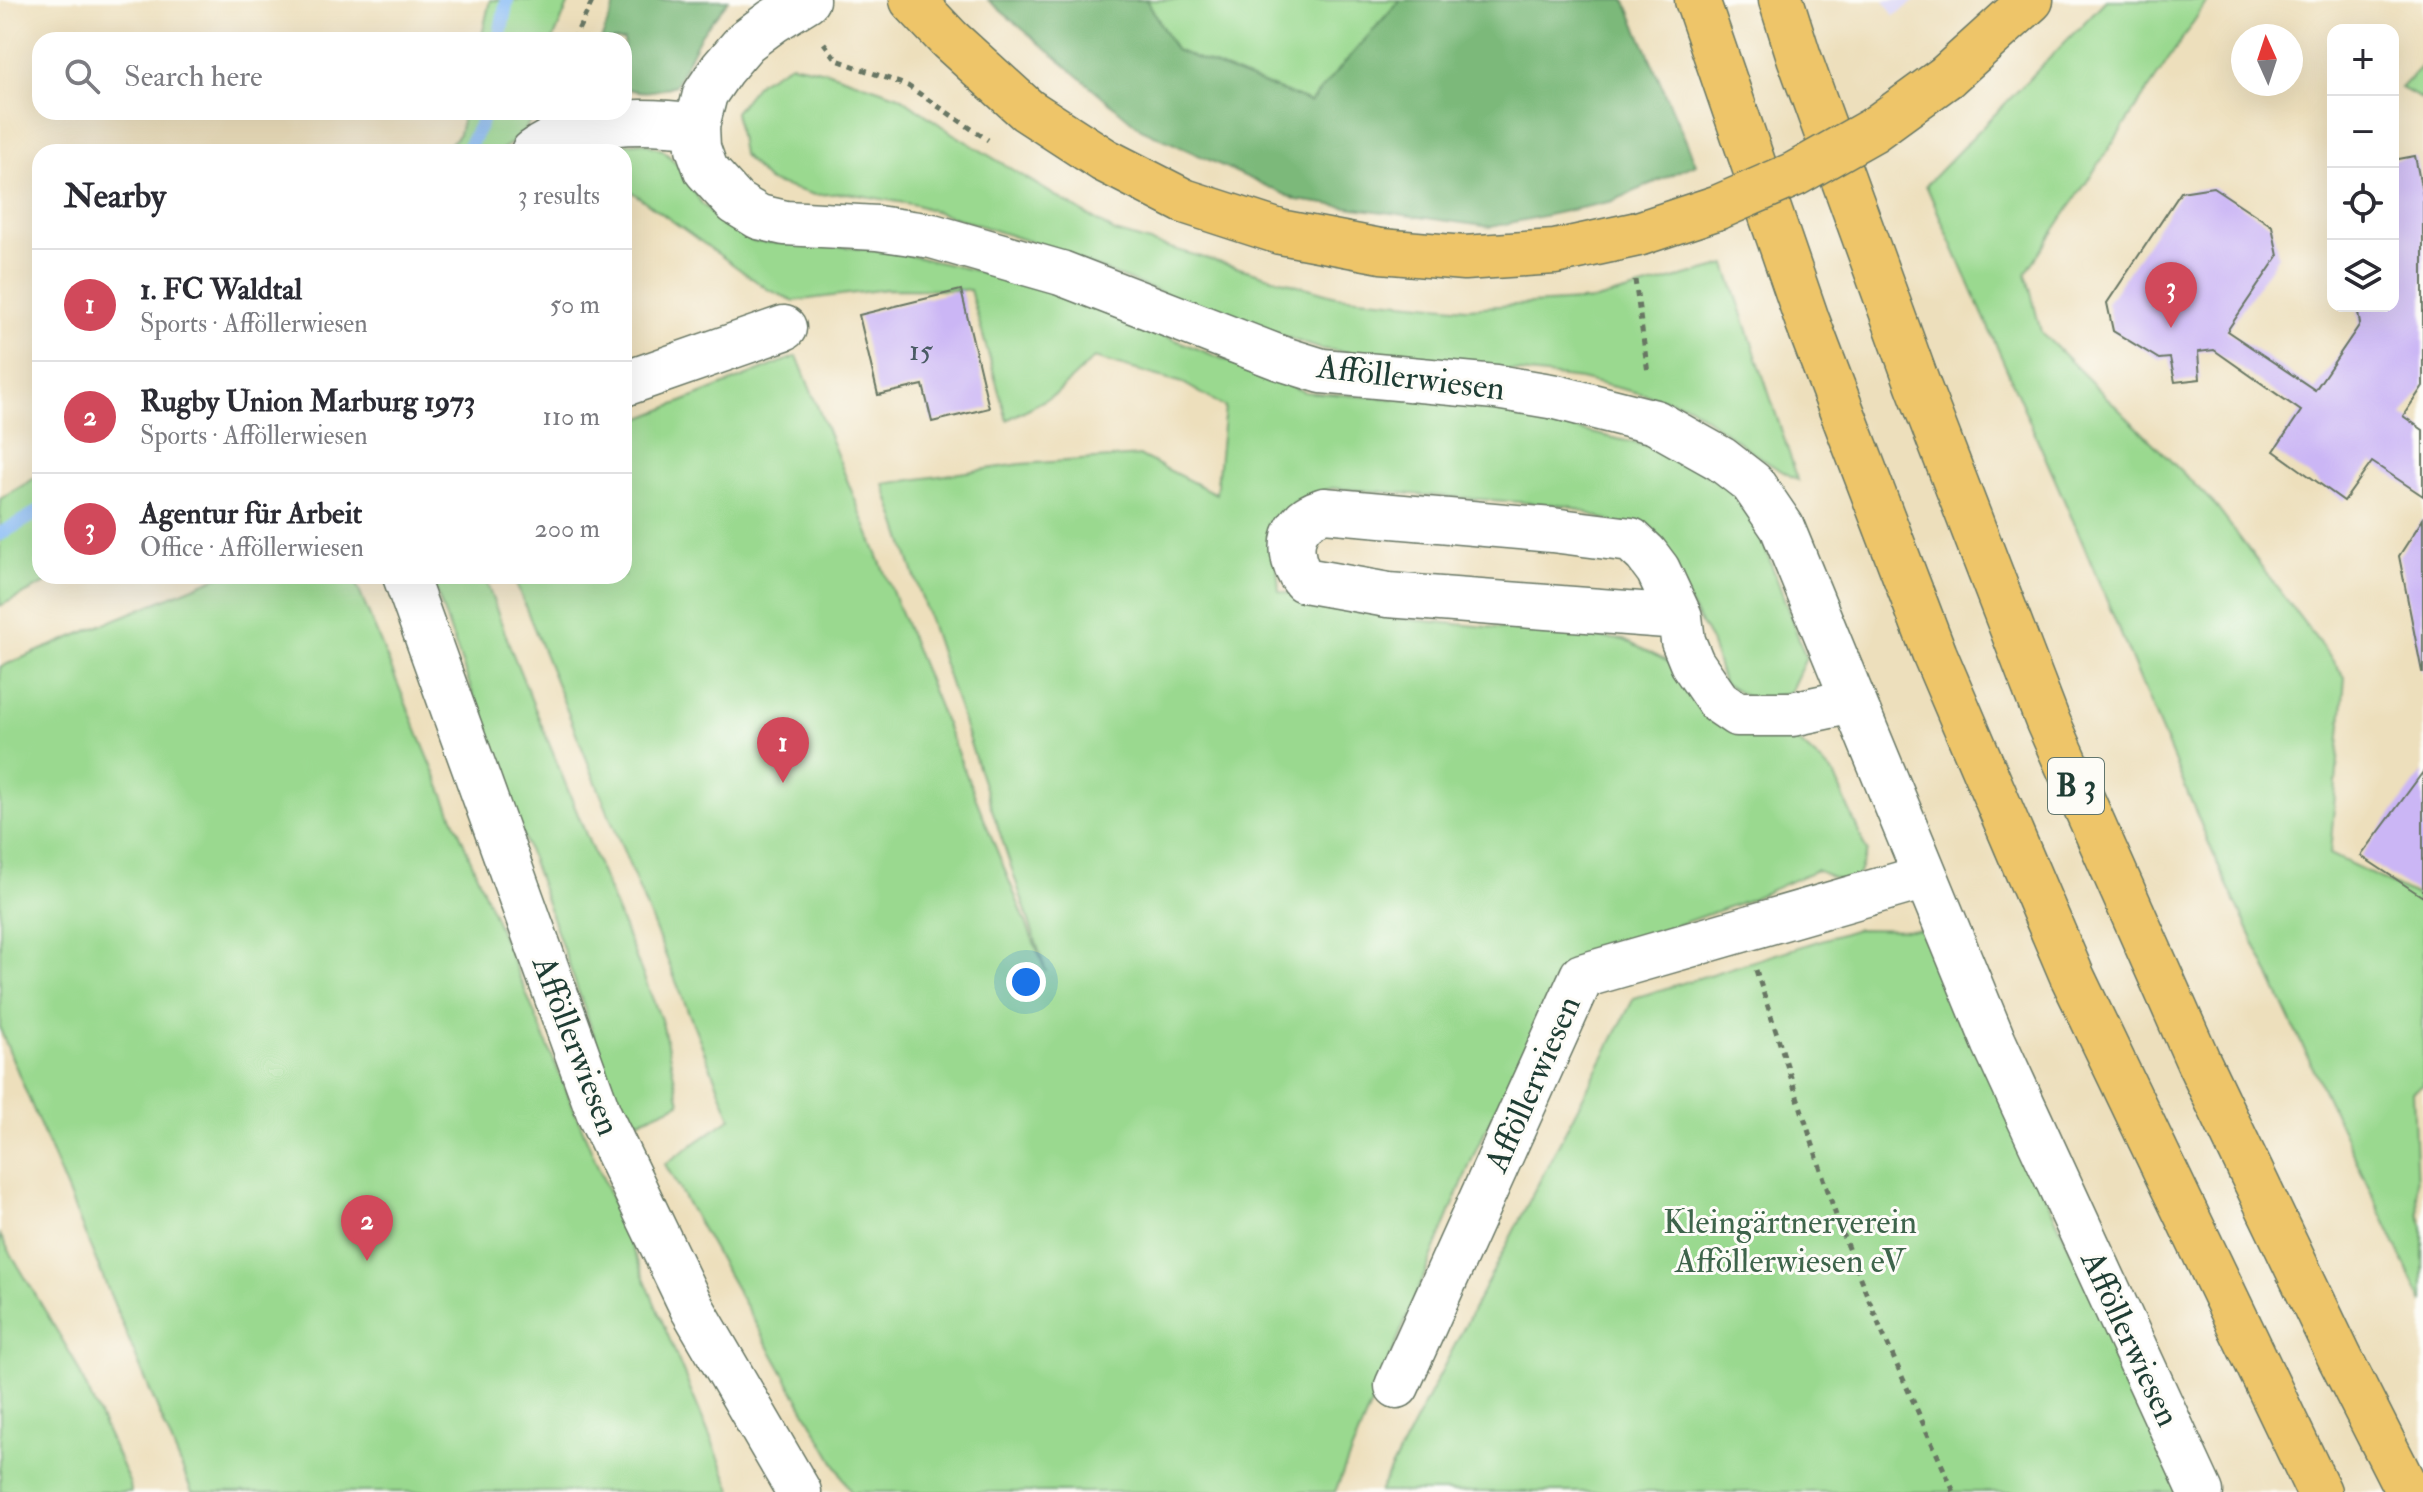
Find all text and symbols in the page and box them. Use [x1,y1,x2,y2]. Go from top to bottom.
north arrow [2231,24,2303,96]
map controls [2327,24,2399,312]
button: + [2327,24,2399,96]
search box [32,32,632,120]
icon: search [60,54,104,98]
text: Search here [124,58,263,95]
button: − [2327,96,2399,168]
button: locate [2327,168,2399,240]
text: Nearby [64,175,166,218]
text: 3 results [518,180,600,212]
button: layers [2327,240,2399,312]
pin: 3 [2145,262,2197,328]
text: 1. FC Waldtal [140,271,302,308]
text: 1 [85,289,95,321]
text: 50 m [550,289,600,321]
text: Sports · Afföllerwiesen [140,308,368,340]
house number: 15 [909,332,934,369]
street label: Afföllerwiesen [1314,345,1507,411]
text: Rugby Union Marburg 1973 [140,383,475,420]
text: 2 [83,401,97,433]
text: 110 m [543,401,600,433]
text: Sports · Afföllerwiesen [140,420,368,452]
text: Agentur für Arbeit [140,495,362,532]
text: 3 [85,513,95,545]
text: 200 m [535,513,600,545]
text: Office · Afföllerwiesen [140,532,364,564]
pin: 1 [757,717,809,783]
road number: B 3 [2048,758,2104,814]
street label: Afföllerwiesen [522,949,630,1142]
your location [1006,962,1046,1002]
street label: Afföllerwiesen [1475,989,1591,1180]
pin: 2 [341,1195,393,1261]
park label: Kleingärtnerverein Afföllerwiesen eV [1663,1201,1917,1283]
street label: Afföllerwiesen [2070,1243,2189,1434]

